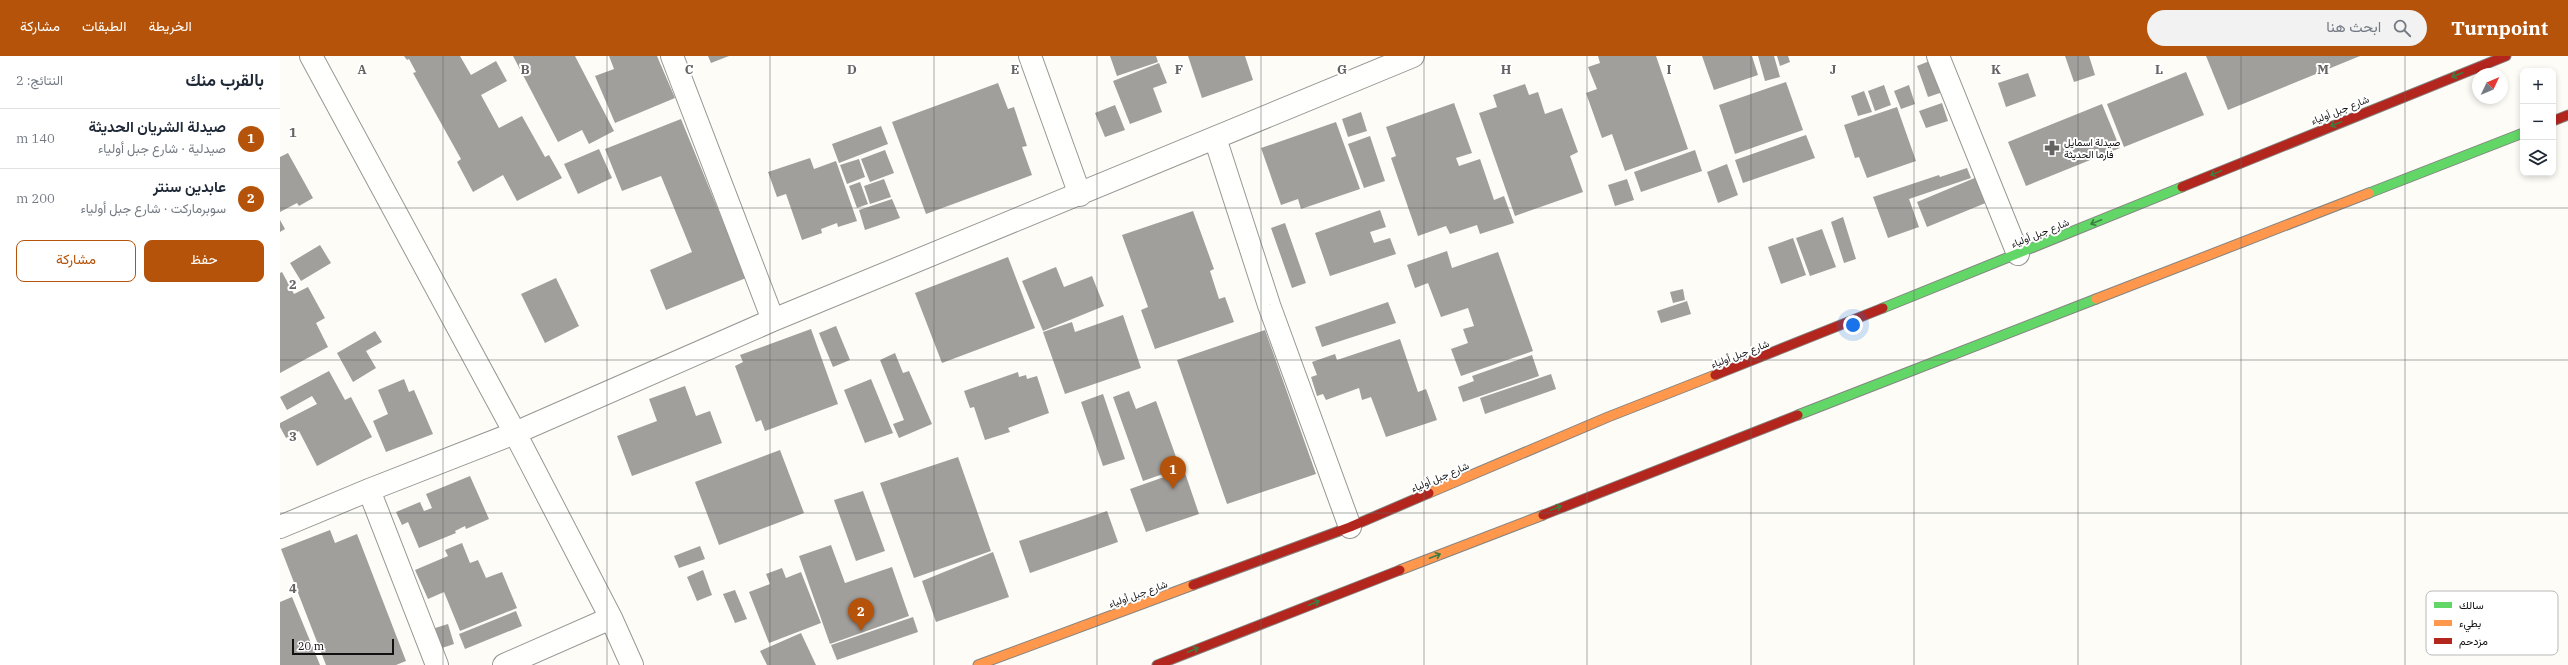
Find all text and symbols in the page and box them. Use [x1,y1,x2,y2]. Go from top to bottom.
search box [2147,10,2427,46]
text: Turnpoint [2451,16,2548,40]
text: مشاركة [20,17,60,35]
text: الطبقات [82,17,126,35]
text: الخريطة [148,17,192,35]
text: ابحث هنا [2326,17,2381,36]
icon: search [2391,17,2413,39]
text: A [357,61,367,78]
text: B [520,61,530,78]
text: C [685,61,694,78]
text: D [847,61,857,78]
text: E [1011,61,1019,78]
text: F [1175,61,1183,78]
text: G [1337,61,1347,78]
text: H [1501,61,1512,78]
text: I [1667,61,1672,78]
text: J [1830,61,1837,78]
text: K [1991,61,2001,78]
text: L [2155,61,2163,78]
text: M [2317,61,2329,78]
north arrow [2472,68,2508,104]
map controls [2520,68,2556,176]
button: + [2520,68,2556,104]
text: بالقرب منك [185,69,264,91]
text: النتائج: 2 [16,72,63,89]
one-way arrow [2451,72,2463,80]
street label: شارع جبل أولياء [2309,92,2371,128]
button: − [2520,104,2556,140]
text: صيدلة الشريان الحديثة [89,117,226,136]
one-way arrow [2331,120,2343,128]
text: 1 [289,124,297,141]
text: 140 m [16,130,55,147]
text: 1 [247,130,255,147]
place label: صيدلة اسمايل فارما الحديثة [2064,136,2120,161]
pharmacy icon: صيدلة اسمايل فارما الحديثة [2043,139,2061,157]
text: صيدلية · شارع جبل أولياء [98,140,226,157]
button: layers [2520,140,2556,176]
one-way arrow [2210,170,2222,177]
text: عابدين سنتر [153,177,226,196]
text: 200 m [16,190,55,207]
text: 2 [247,190,255,207]
text: سوبرماركت · شارع جبل أولياء [80,200,226,217]
street label: شارع جبل أولياء [2009,215,2071,251]
one-way arrow [2090,219,2102,227]
button: مشاركة [16,240,136,282]
button: حفظ [144,240,264,282]
text: 2 [289,276,297,293]
your location [1843,315,1863,335]
street label: شارع جبل أولياء [1709,337,1771,371]
text: 3 [289,428,297,445]
pin: 1 [1160,456,1186,489]
street label: شارع جبل أولياء [1409,459,1471,495]
one-way arrow [1550,504,1562,512]
one-way arrow [1429,551,1441,559]
street label: شارع جبل أولياء [1107,577,1169,611]
text: 4 [289,580,297,597]
legend [2426,591,2558,655]
pin: 2 [848,598,874,631]
one-way arrow [1307,598,1319,606]
text: سالك [2459,598,2484,612]
text: بطيء [2459,616,2481,633]
text: مزدحم [2459,634,2488,649]
scale bar [292,637,394,656]
text: 20 m [298,639,324,653]
one-way arrow [1186,646,1198,654]

